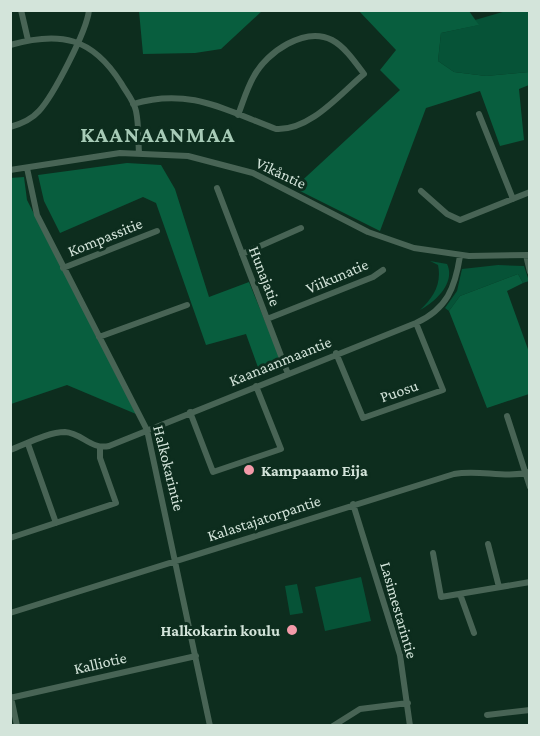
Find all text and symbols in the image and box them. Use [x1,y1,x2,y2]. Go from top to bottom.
district label: KAANAANMAA [80,122,236,147]
street label: Vikåntie [253,154,309,192]
street label: Kompassitie [65,214,145,261]
street label: Hunajatie [245,244,284,309]
street label: Viikunatie [303,255,371,297]
street label: Kaanaanmaantie [226,333,334,389]
street label: Puosu [378,376,421,405]
street label: Halkokarintie [150,423,188,513]
place label: Kampaamo Eija [261,462,368,480]
marker: Kampaamo Eija [242,463,256,477]
street label: Kalastajatorpantie [205,492,323,545]
street label: Lasimestarintie [377,560,421,660]
place label: Halkokarin koulu [160,622,280,639]
marker: Halkokarin koulu [285,623,299,637]
street label: Kalliotie [72,649,128,677]

